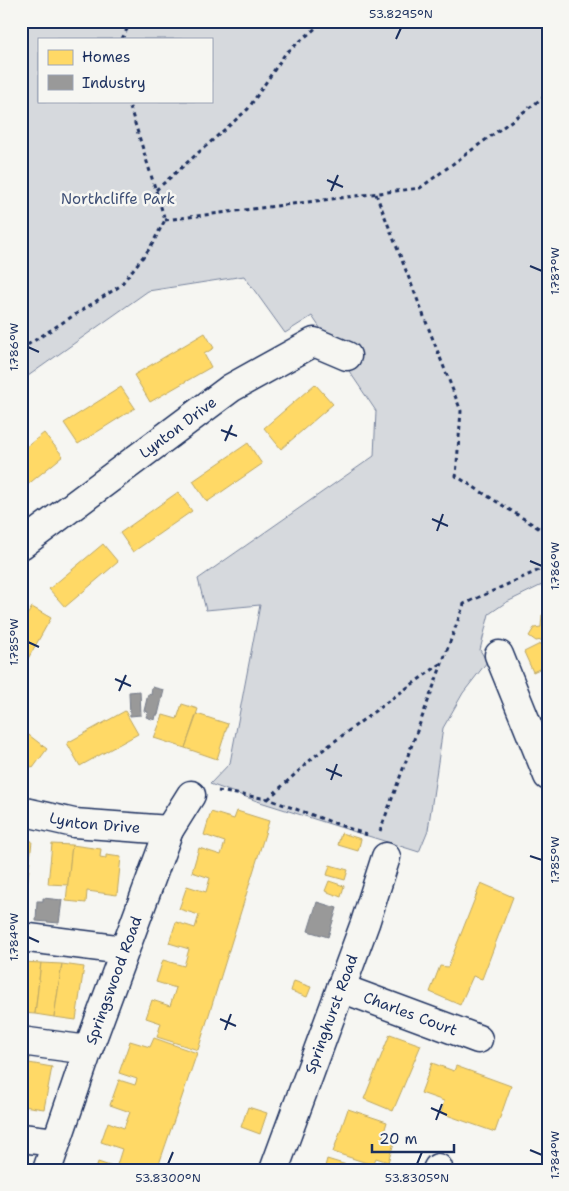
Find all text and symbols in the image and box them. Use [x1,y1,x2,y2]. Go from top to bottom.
text: 53.8295°N [369,6,433,22]
legend [38,38,212,102]
text: Homes [82,47,130,67]
text: Industry [82,73,146,93]
park label: Northcliffe Park [61,189,175,209]
text: 1.787°W [547,247,563,295]
text: 1.786°W [6,323,22,371]
street label: Lynton Drive [135,392,221,463]
text: 1.786°W [547,542,563,590]
text: 1.785°W [6,618,22,666]
street label: Lynton Drive [47,808,141,838]
text: 1.785°W [547,836,563,884]
text: 1.784°W [6,913,22,961]
street label: Springswood Road [81,913,147,1047]
street label: Springhurst Road [300,951,363,1077]
street label: Charles Court [360,987,460,1040]
scale bar [372,1121,454,1153]
text: 20 m [379,1129,418,1149]
text: 1.784°W [547,1131,563,1179]
text: 53.8300°N [135,1170,201,1186]
text: 53.8305°N [385,1170,449,1186]

